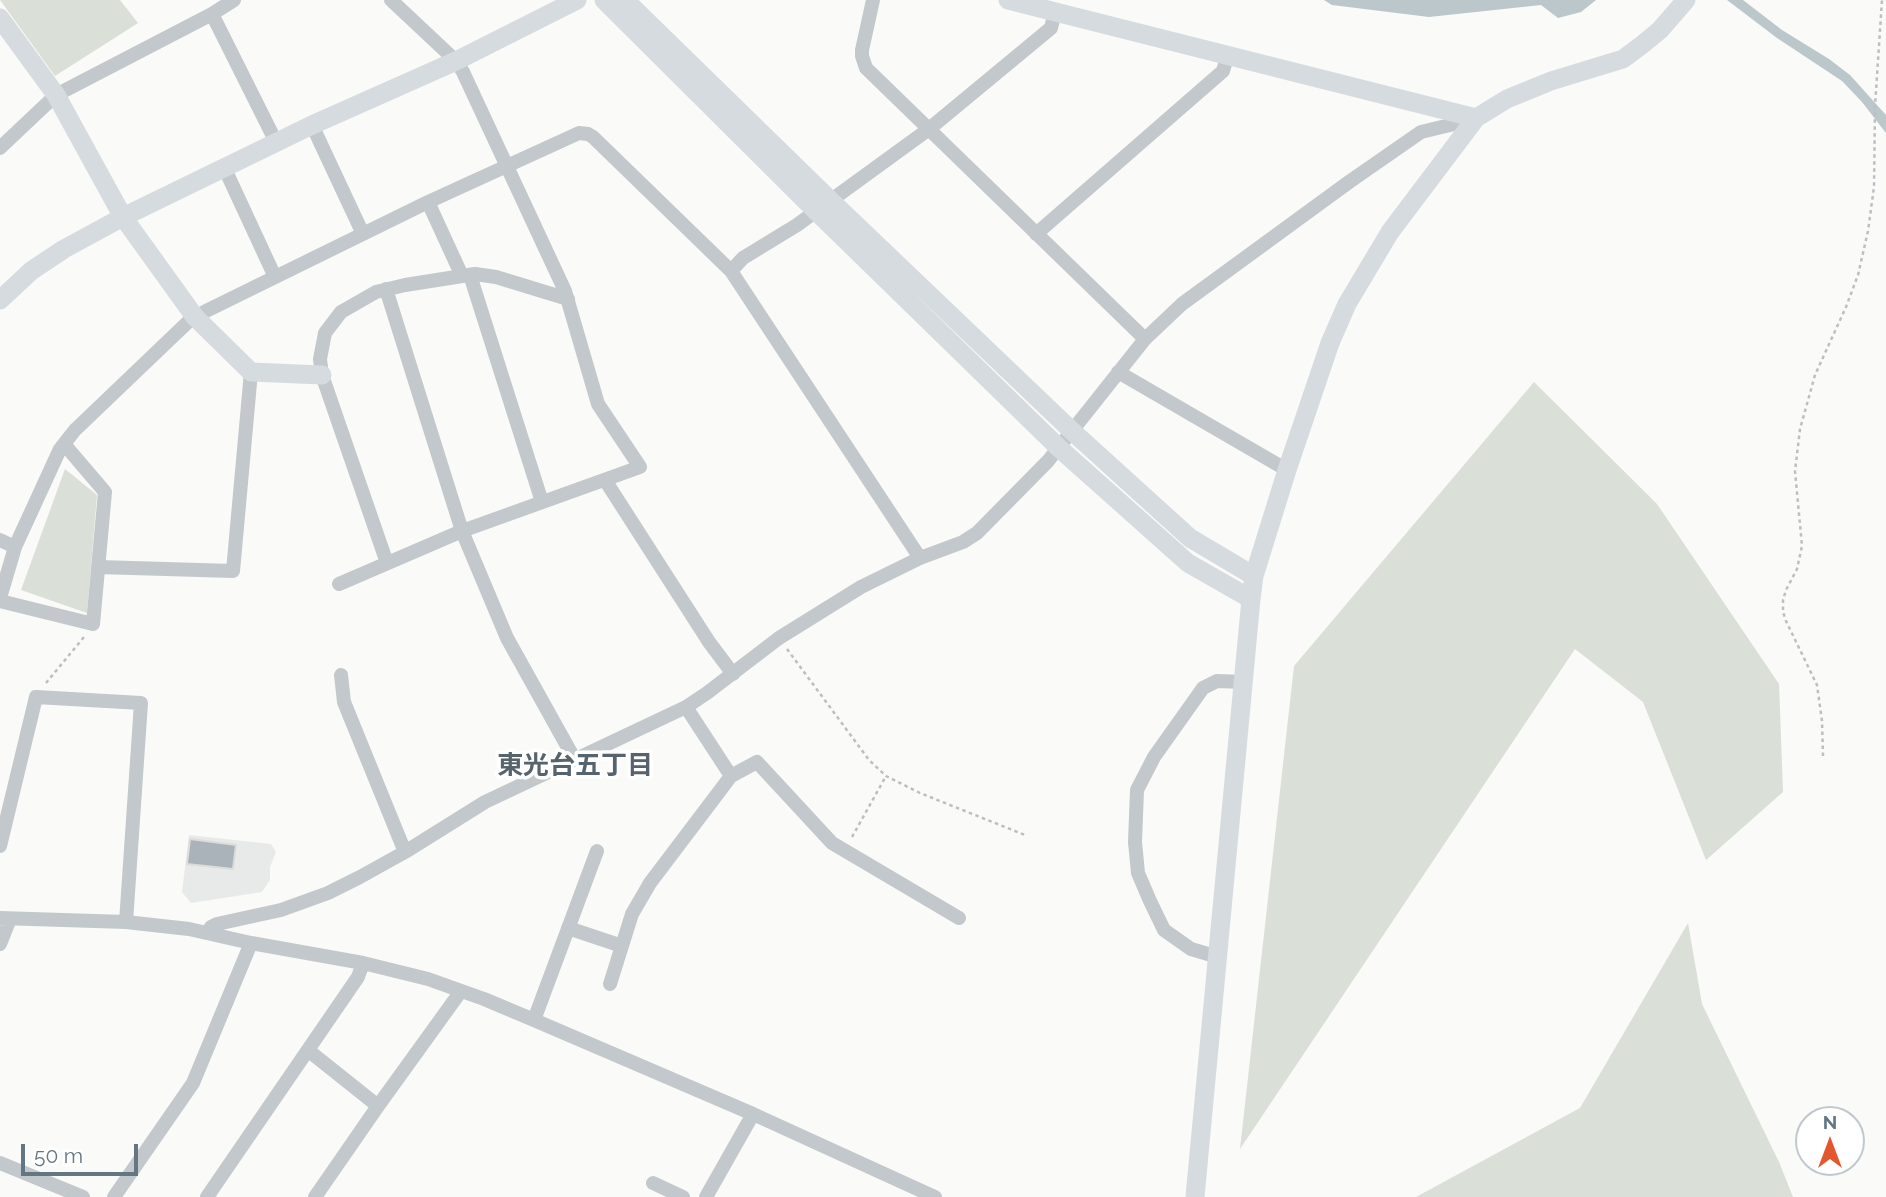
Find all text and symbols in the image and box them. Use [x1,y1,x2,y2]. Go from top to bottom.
district label: 東光台五丁目 [497,750,653,782]
north arrow [1795,1106,1865,1176]
text: N [1823,1111,1837,1133]
scale bar [24,1130,142,1174]
text: 50 m [34,1143,83,1168]

